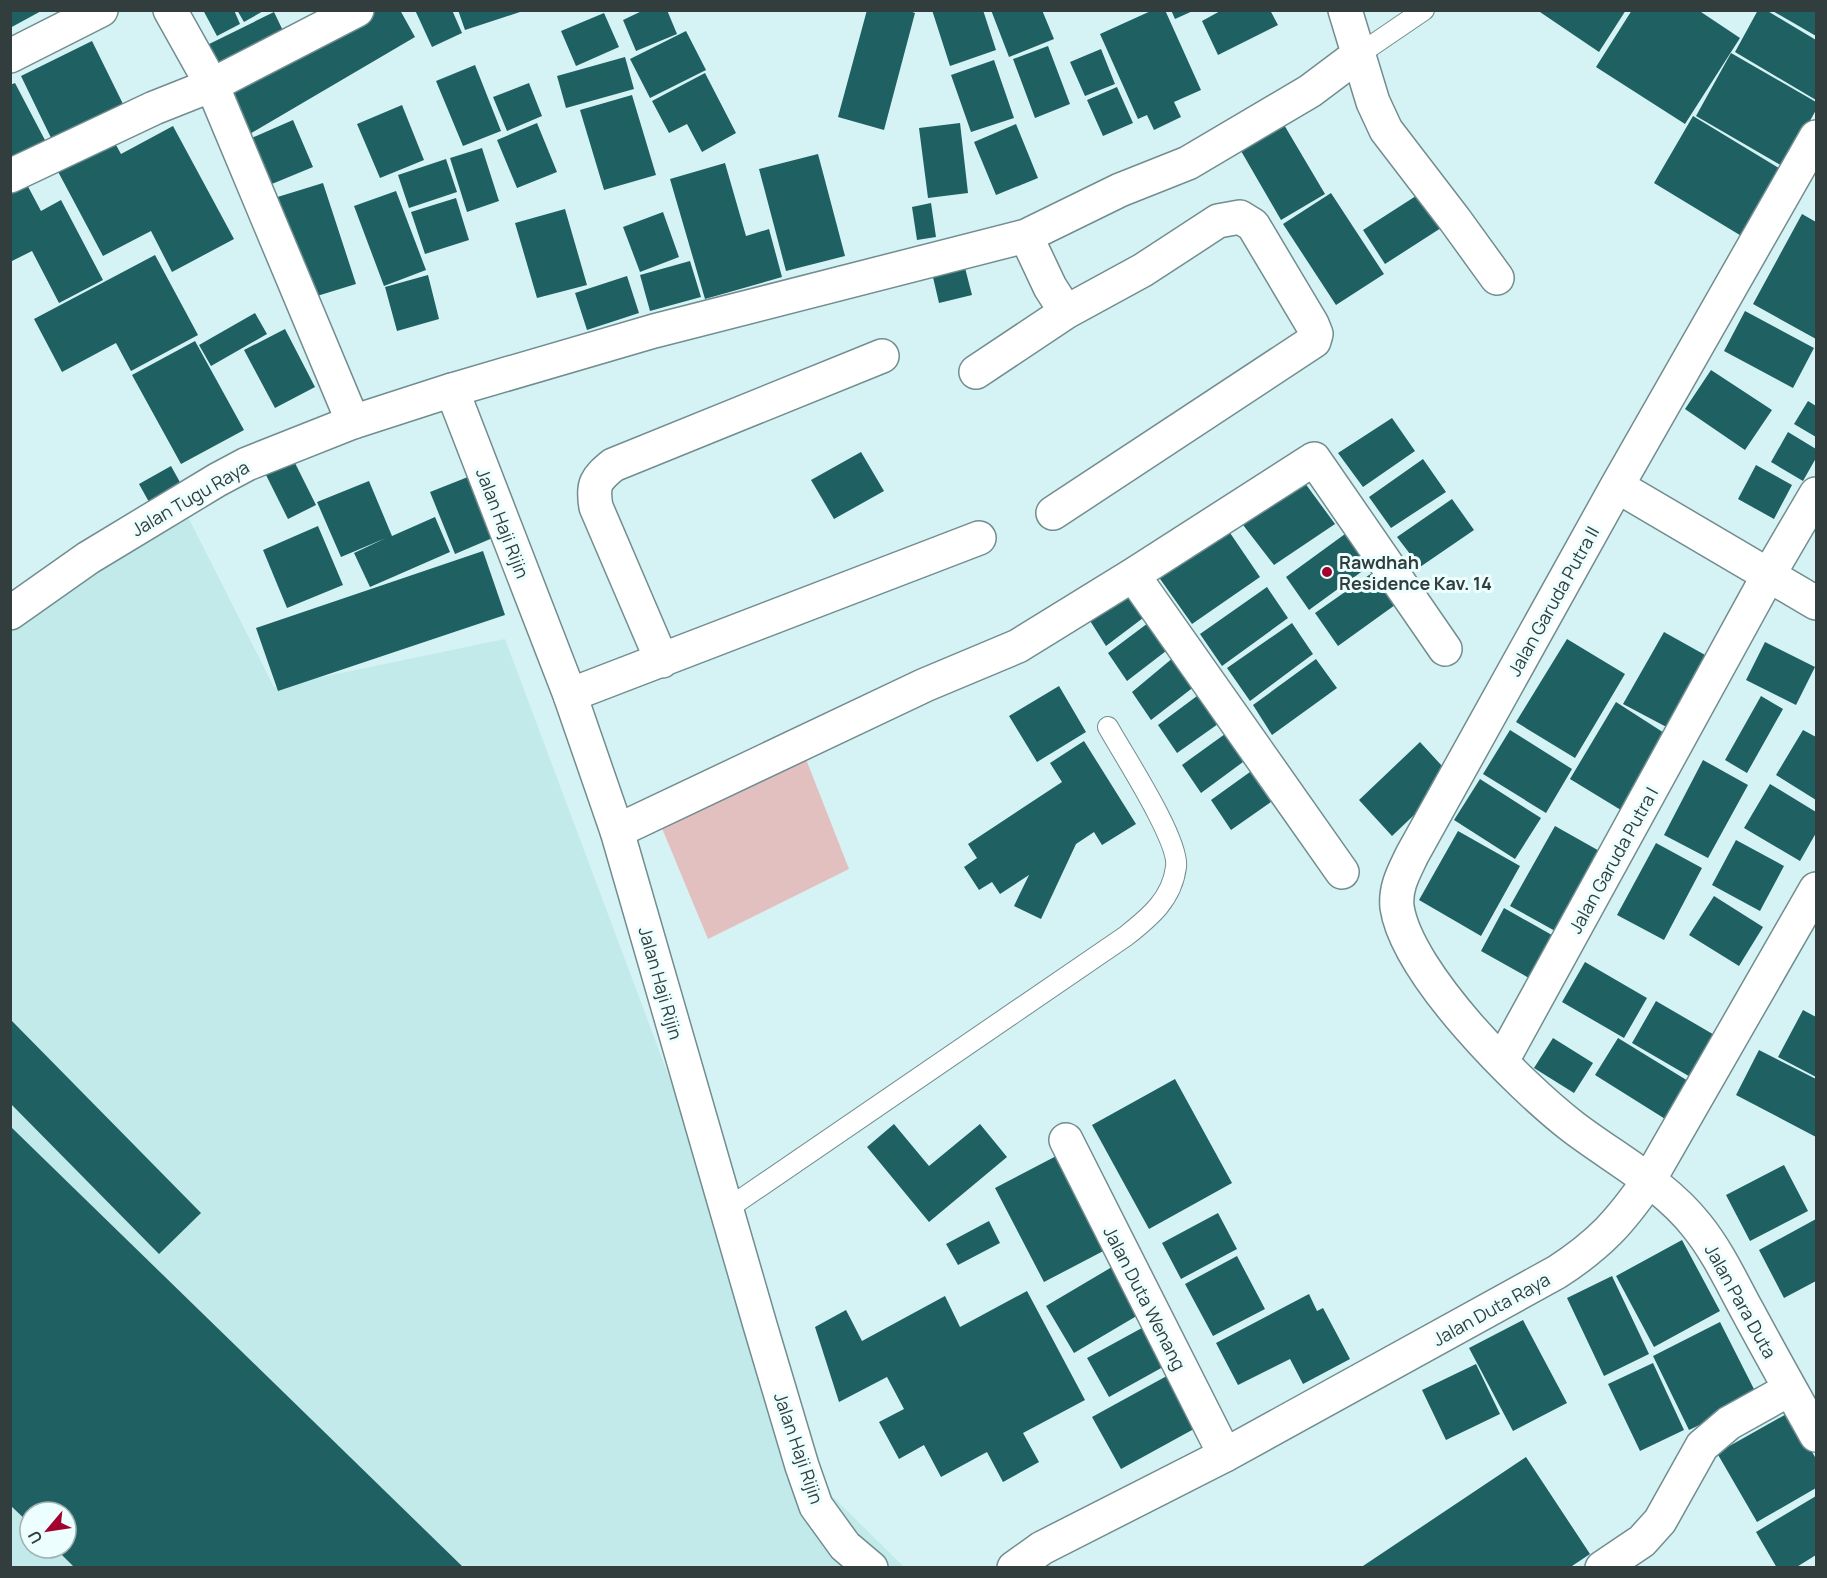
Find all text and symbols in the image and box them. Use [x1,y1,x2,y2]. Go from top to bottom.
street label: Jalan Tugu Raya [127,455,253,541]
street label: Jalan Haji Rijin [471,464,535,582]
street label: Jalan Garuda Putra II [1502,522,1604,680]
place label: Rawdhah Residence Kav. 14 [1339,550,1492,595]
marker: Rawdhah Residence Kav. 14 [1320,565,1334,579]
street label: Jalan Garuda Putra I [1563,783,1663,937]
street label: Jalan Haji Rijin [633,924,689,1042]
street label: Jalan Duta Wenang [1098,1222,1192,1374]
street label: Jalan Para Duta [1700,1240,1782,1362]
street label: Jalan Duta Raya [1428,1267,1554,1351]
street label: Jalan Haji Rijin [769,1389,829,1507]
north arrow [18,1500,78,1560]
text: U [22,1527,47,1548]

